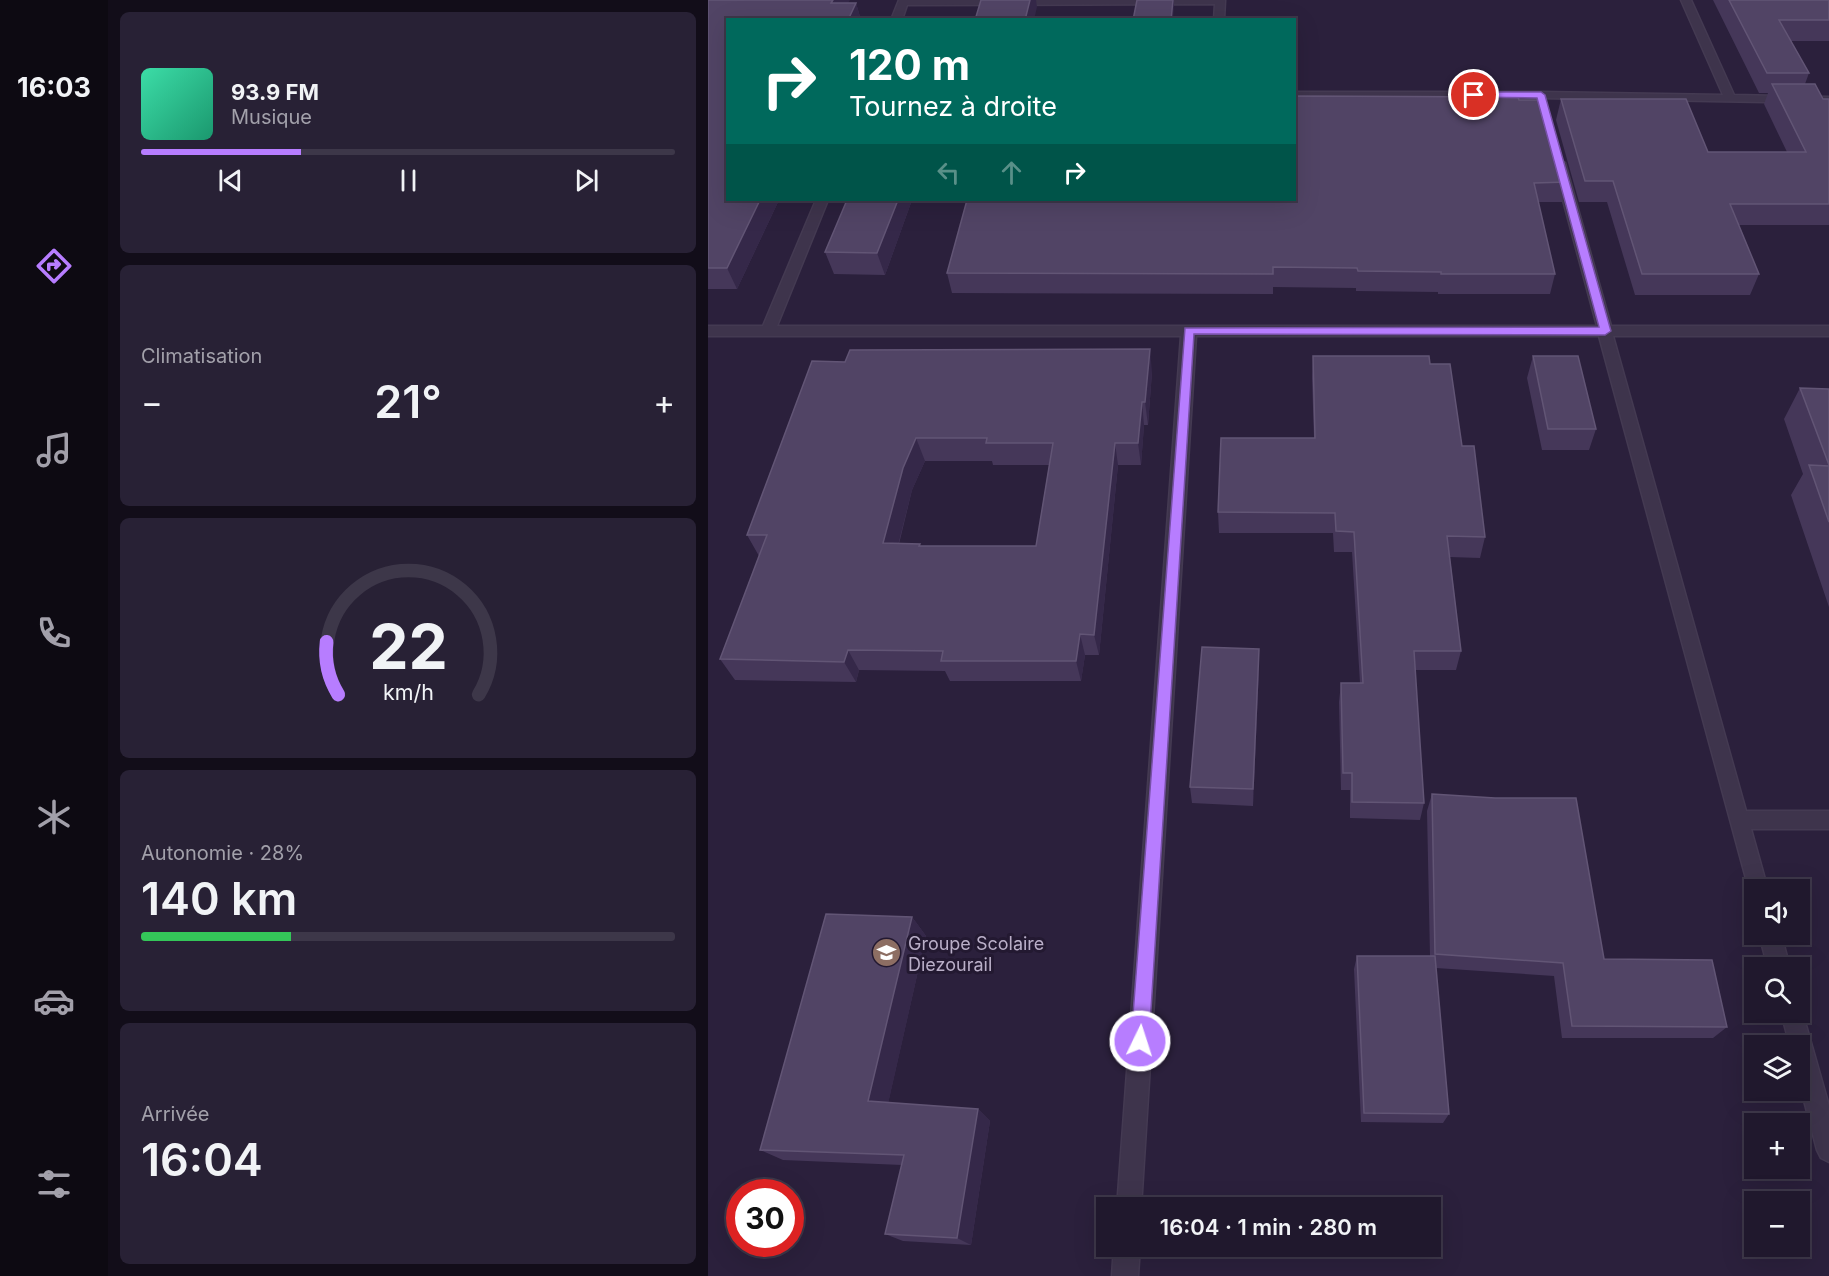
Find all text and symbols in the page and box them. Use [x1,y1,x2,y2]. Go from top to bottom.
text: 120 m [849,39,970,90]
icon: right [750,42,828,120]
pin [1448,69,1499,120]
text: 16:03 [17,71,91,104]
icon: arrive [1457,78,1490,111]
text: 93.9 FM [231,79,319,105]
text: Tournez à droite [849,90,1057,123]
text: Musique [231,105,312,129]
icon: left [932,156,965,189]
icon: ahead [995,156,1028,189]
icon: right [1058,156,1091,189]
icon: previous [214,164,247,197]
icon: pause [392,164,425,197]
icon: next [570,164,603,197]
icon: directions [33,245,75,287]
text: Climatisation [141,344,262,368]
text: 21° [374,374,442,429]
text: − [141,382,163,422]
text: + [653,382,675,422]
icon: music [33,429,75,471]
text: 22 [369,609,447,684]
icon: phone [33,612,75,654]
text: km/h [383,679,433,705]
icon: climate [33,796,75,838]
text: Autonomie · 28% [141,841,304,865]
text: 140 km [141,871,297,926]
map controls [1744,879,1810,1257]
button: sound [1744,879,1810,945]
place label: Groupe Scolaire Diezourail [908,933,1044,975]
school or university icon: Groupe Scolaire Diezourail [871,937,903,969]
button: search [1744,957,1810,1023]
icon: car [33,980,75,1022]
position arrow [1108,1009,1172,1073]
button: layers [1744,1035,1810,1101]
text: Arrivée [141,1102,210,1126]
button: + [1744,1113,1810,1179]
text: 16:04 [141,1132,263,1187]
icon: filters [33,1163,75,1205]
speed limit sign: 30 [726,1179,804,1257]
button: − [1744,1191,1810,1257]
text: 16:04 · 1 min · 280 m [1160,1214,1377,1240]

